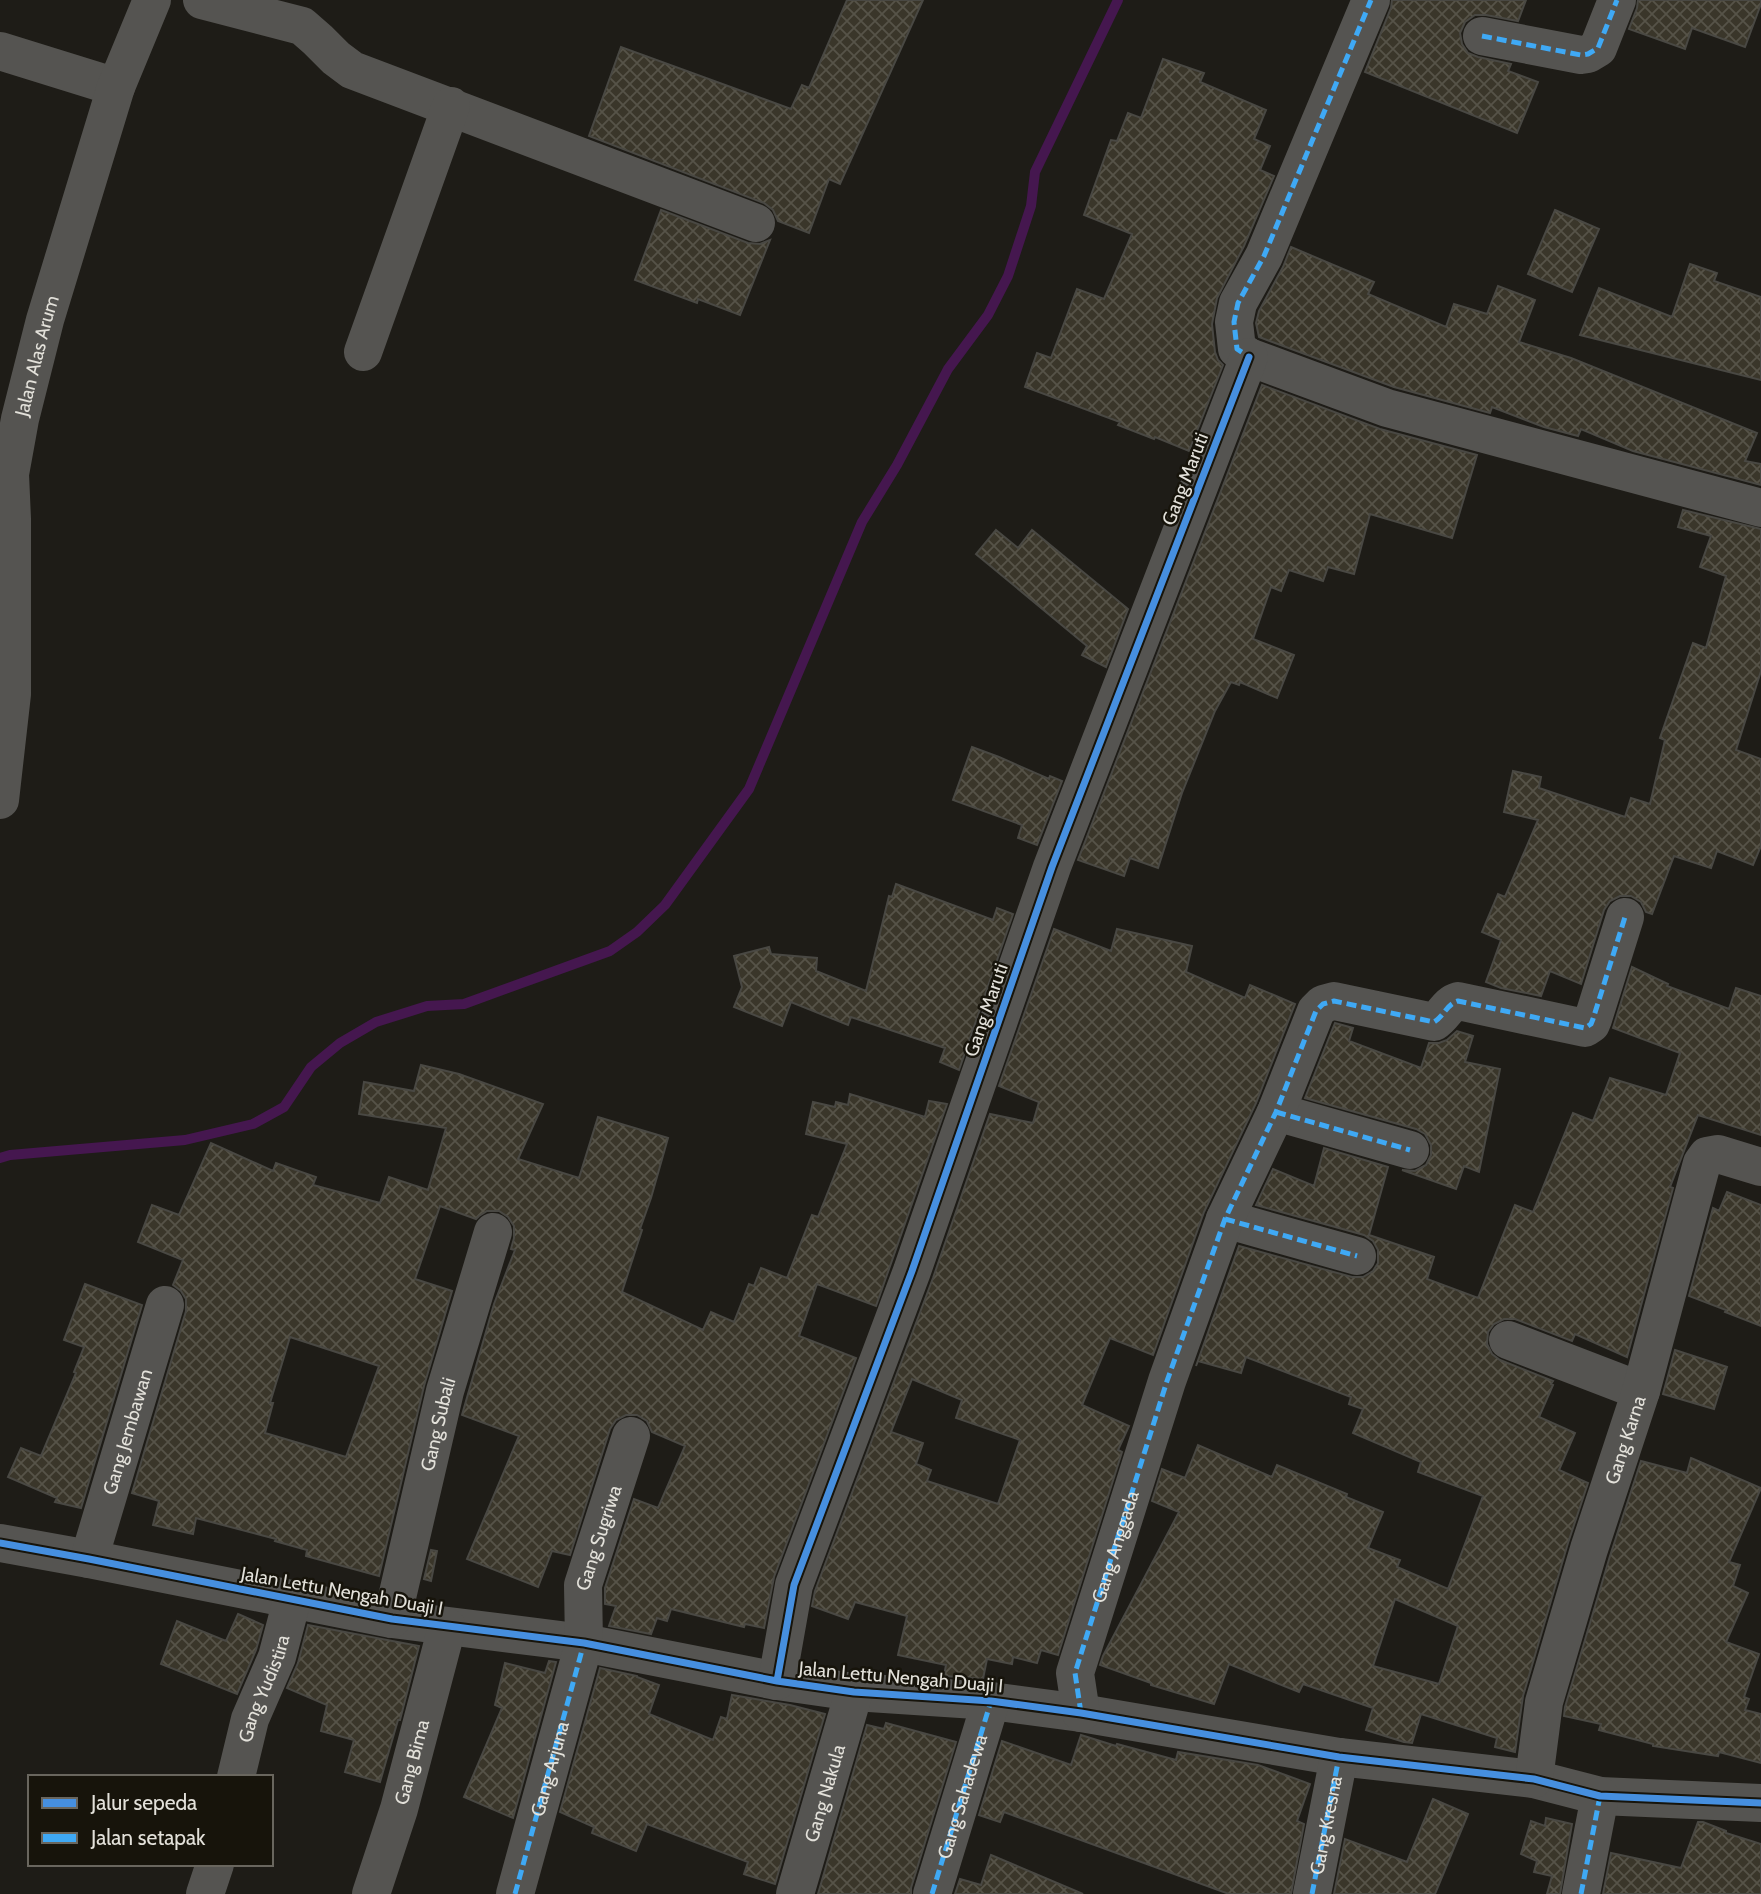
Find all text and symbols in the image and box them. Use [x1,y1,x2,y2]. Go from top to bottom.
street label: Jalan Alas Arum [9,292,63,420]
street label: Gang Maruti [1157,430,1213,528]
street label: Gang Maruti [959,960,1013,1060]
street label: Gang Jembawan [97,1366,157,1497]
street label: Gang Subali [415,1375,460,1473]
street label: Gang Karna [1600,1393,1650,1487]
street label: Gang Sugriwa [570,1482,626,1593]
street label: Gang Anggada [1086,1488,1143,1606]
street label: Jalan Lettu Nengah Duaji I [238,1562,445,1620]
street label: Gang Yudistira [233,1632,294,1745]
street label: Jalan Lettu Nengah Duaji I [797,1657,1004,1697]
street label: Gang Bima [389,1717,434,1807]
street label: Gang Arjuna [525,1718,574,1819]
street label: Gang Sahadewa [932,1731,992,1862]
street label: Gang Nakula [799,1742,850,1845]
street label: Gang Kresna [1305,1774,1347,1877]
legend [28,1775,273,1866]
text: Jalur sepeda [90,1790,197,1815]
text: Jalan setapak [90,1825,206,1850]

